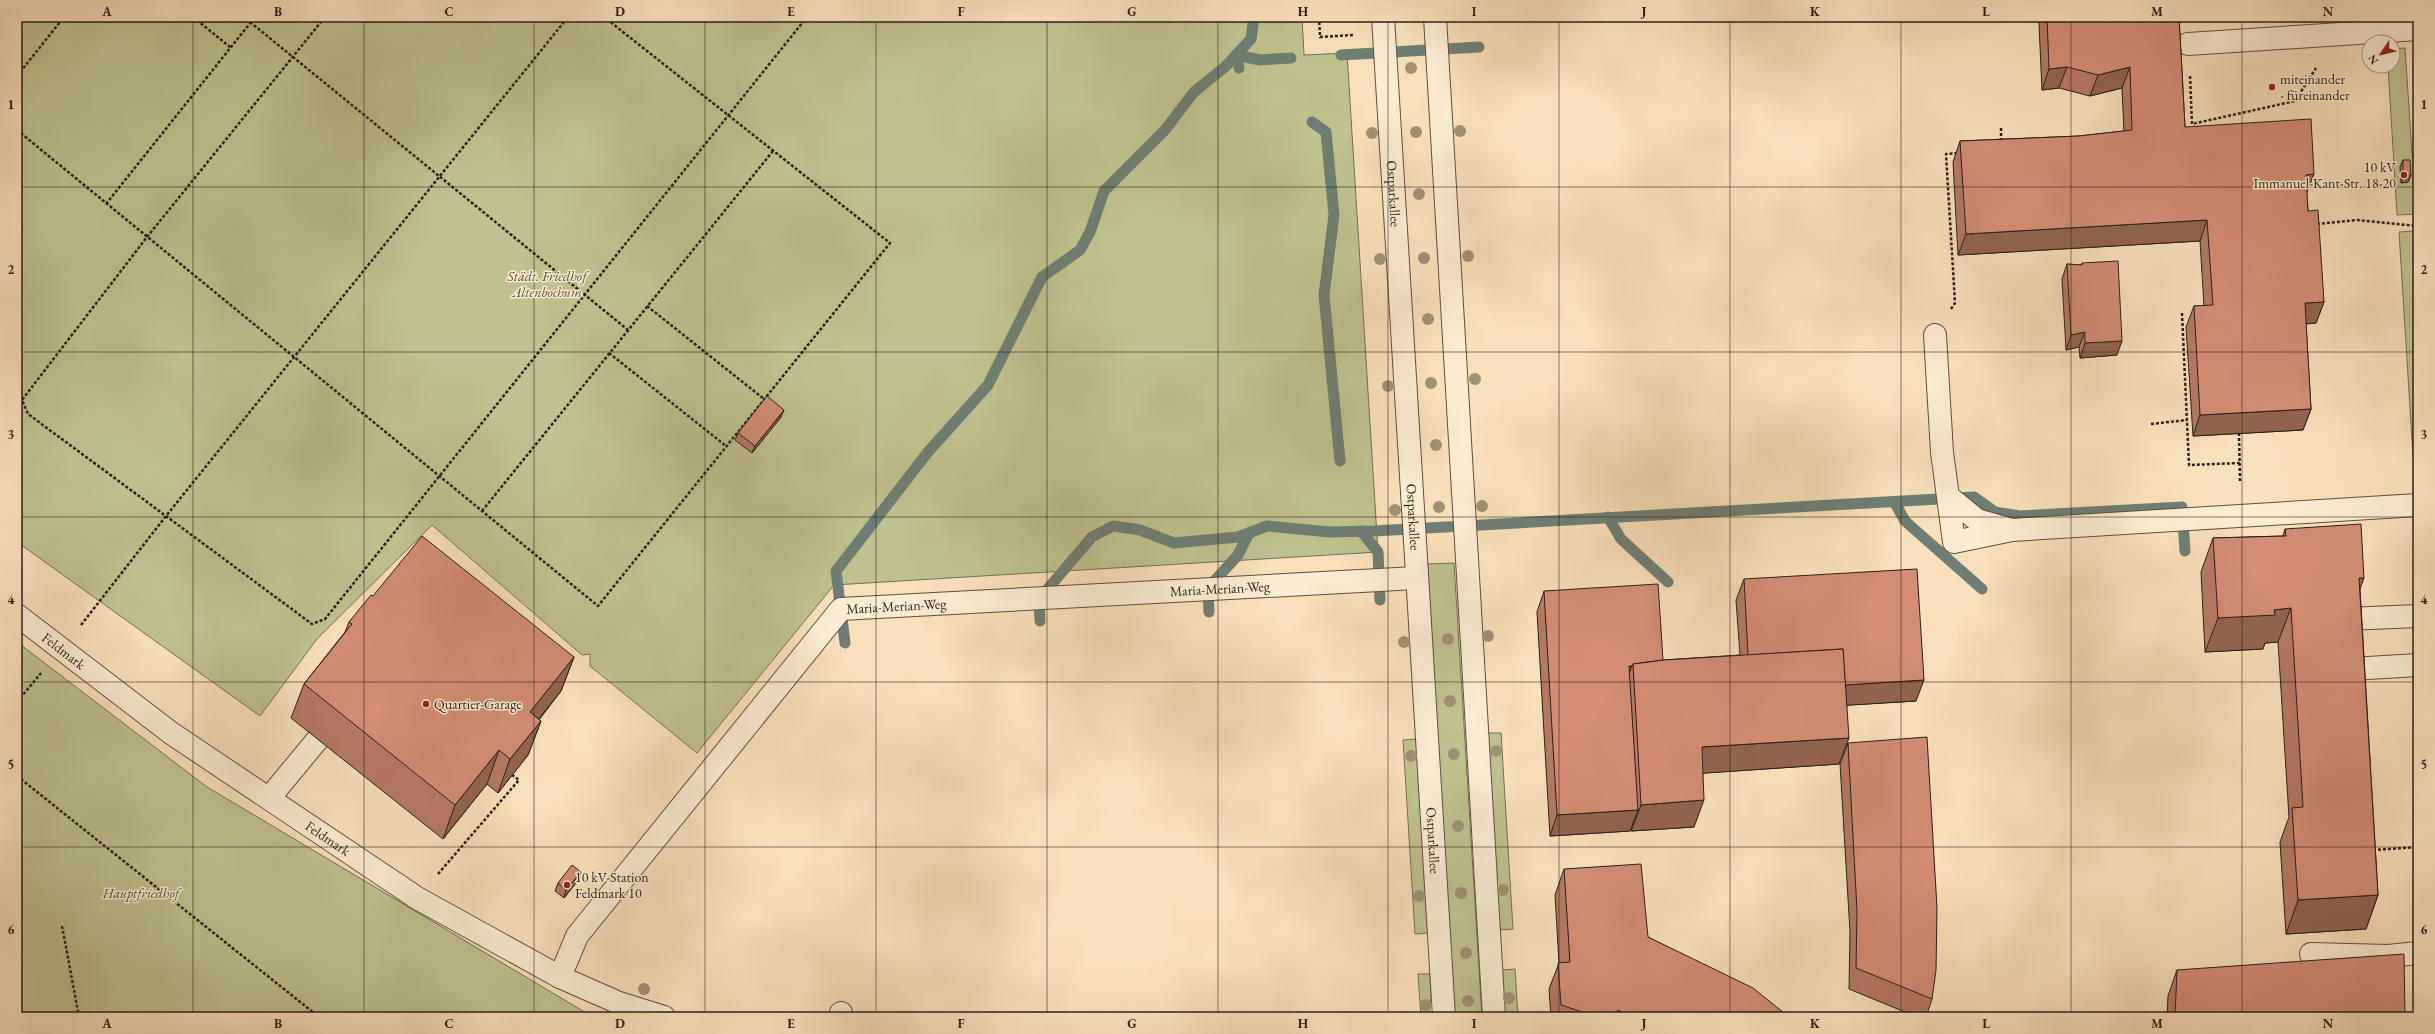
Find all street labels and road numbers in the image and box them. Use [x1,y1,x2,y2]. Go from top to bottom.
street label: Ostparkallee [1383,160,1405,228]
street label: Ostparkallee [1402,483,1425,551]
street label: Maria-Merian-Weg [1169,577,1271,600]
street label: Maria-Merian-Weg [846,594,948,618]
street label: Feldmark [38,628,90,674]
street label: Ostparkallee [1422,807,1444,875]
street label: Feldmark [302,817,354,860]

